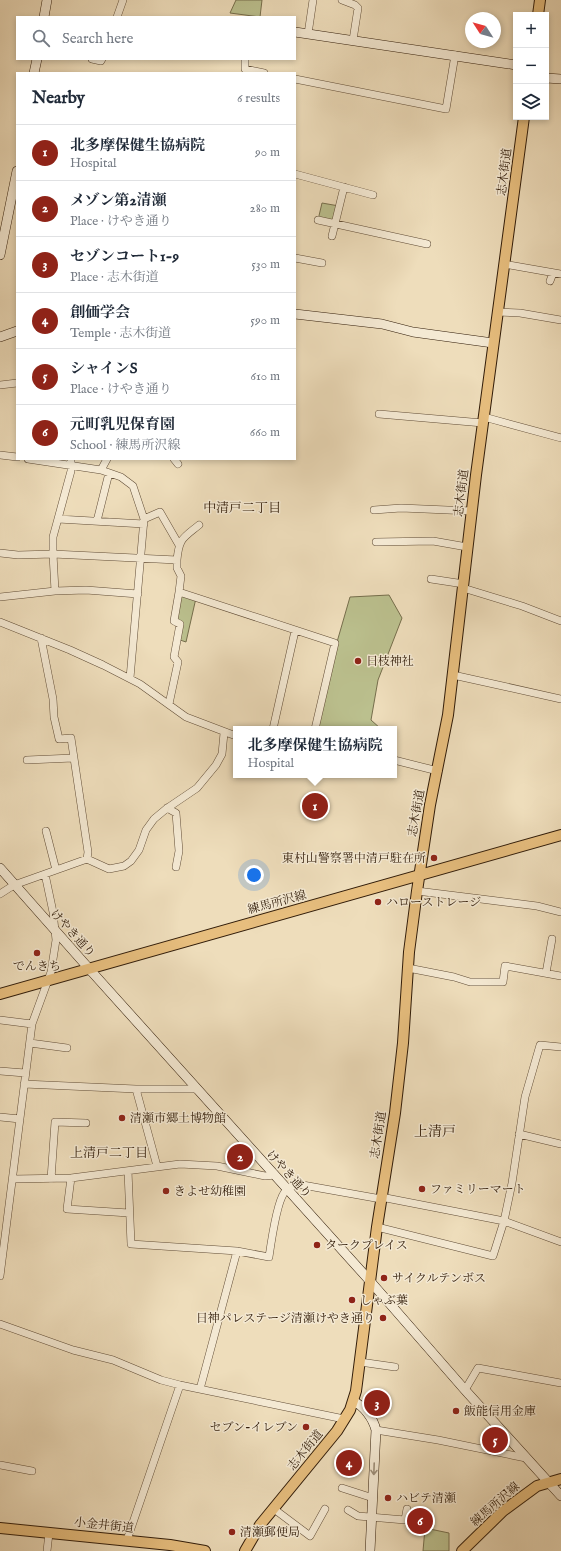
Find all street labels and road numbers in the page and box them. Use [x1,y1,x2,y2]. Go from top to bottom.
street label: 志木街道 [494,147,515,197]
street label: 志木街道 [451,468,472,518]
street label: 志木街道 [405,788,428,838]
street label: 練馬所沢線 [246,887,308,917]
street label: けやき通り [47,906,98,961]
street label: 志木街道 [367,1110,390,1160]
street label: けやき通り [263,1147,314,1202]
street label: 志木街道 [284,1427,326,1474]
street label: 練馬所沢線 [468,1479,523,1530]
street label: 小金井街道 [73,1515,135,1536]

